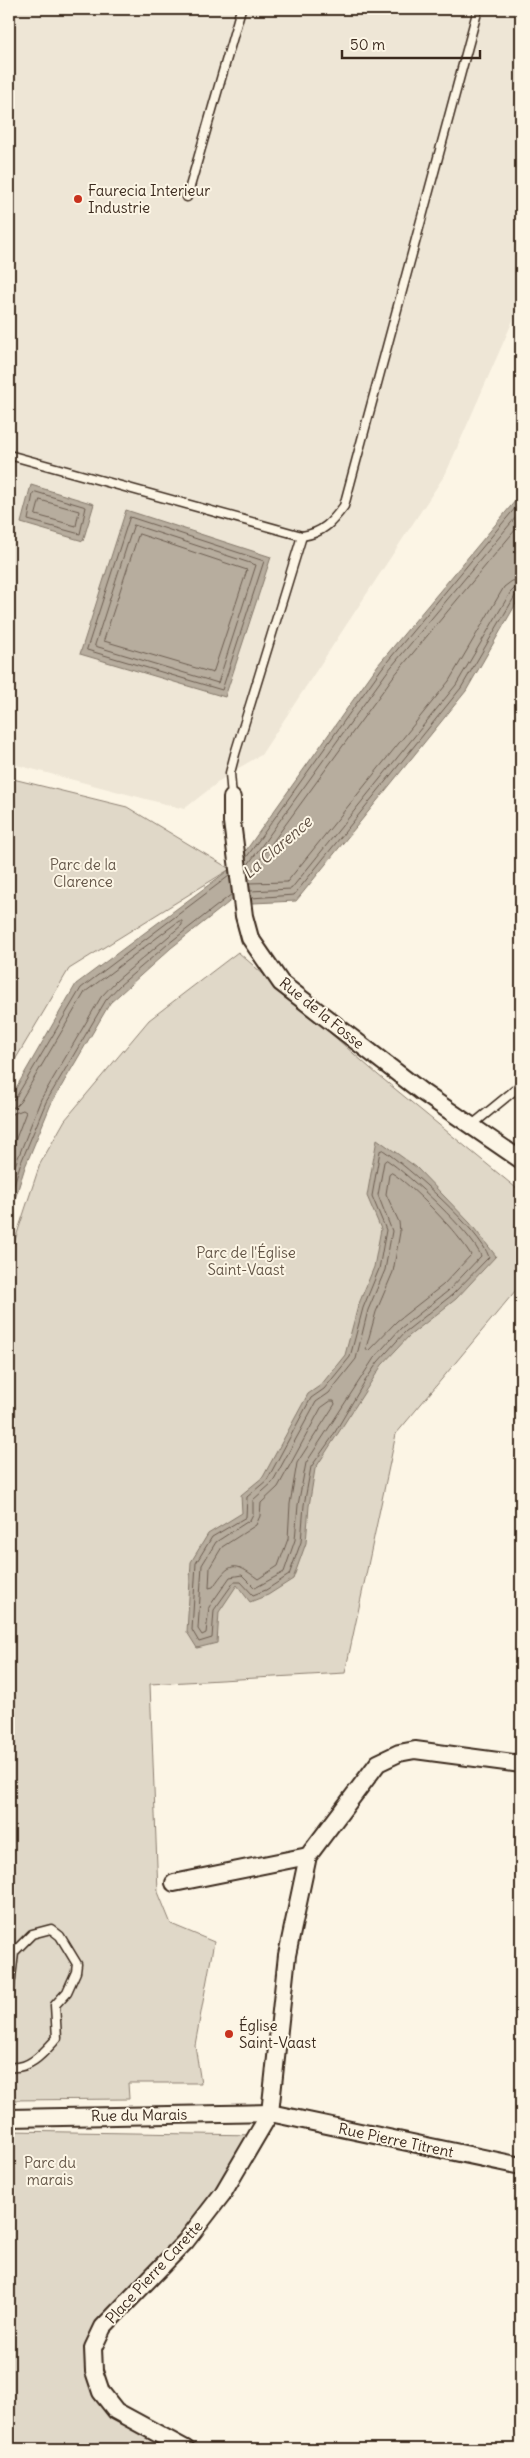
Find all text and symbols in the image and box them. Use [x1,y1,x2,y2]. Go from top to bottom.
scale bar [342,28,480,60]
text: 50 m [350,35,385,54]
place label: Faurecia Interieur Industrie [88,181,210,217]
marker: Faurecia Interieur Industrie [72,193,84,205]
water label: La Clarence [238,811,317,882]
park label: Parc de la Clarence [50,855,117,891]
street label: Rue de la Fosse [276,973,368,1053]
park label: Parc de l'Église Saint-Vaast [196,1243,296,1279]
place label: Église Saint-Vaast [239,2016,316,2052]
marker: Église Saint-Vaast [223,2028,235,2040]
street label: Rue du Marais [91,2105,187,2125]
street label: Rue Pierre Titrent [337,2119,455,2161]
park label: Parc du marais [24,2153,76,2189]
street label: Place Pierre Carette [101,2217,207,2327]

